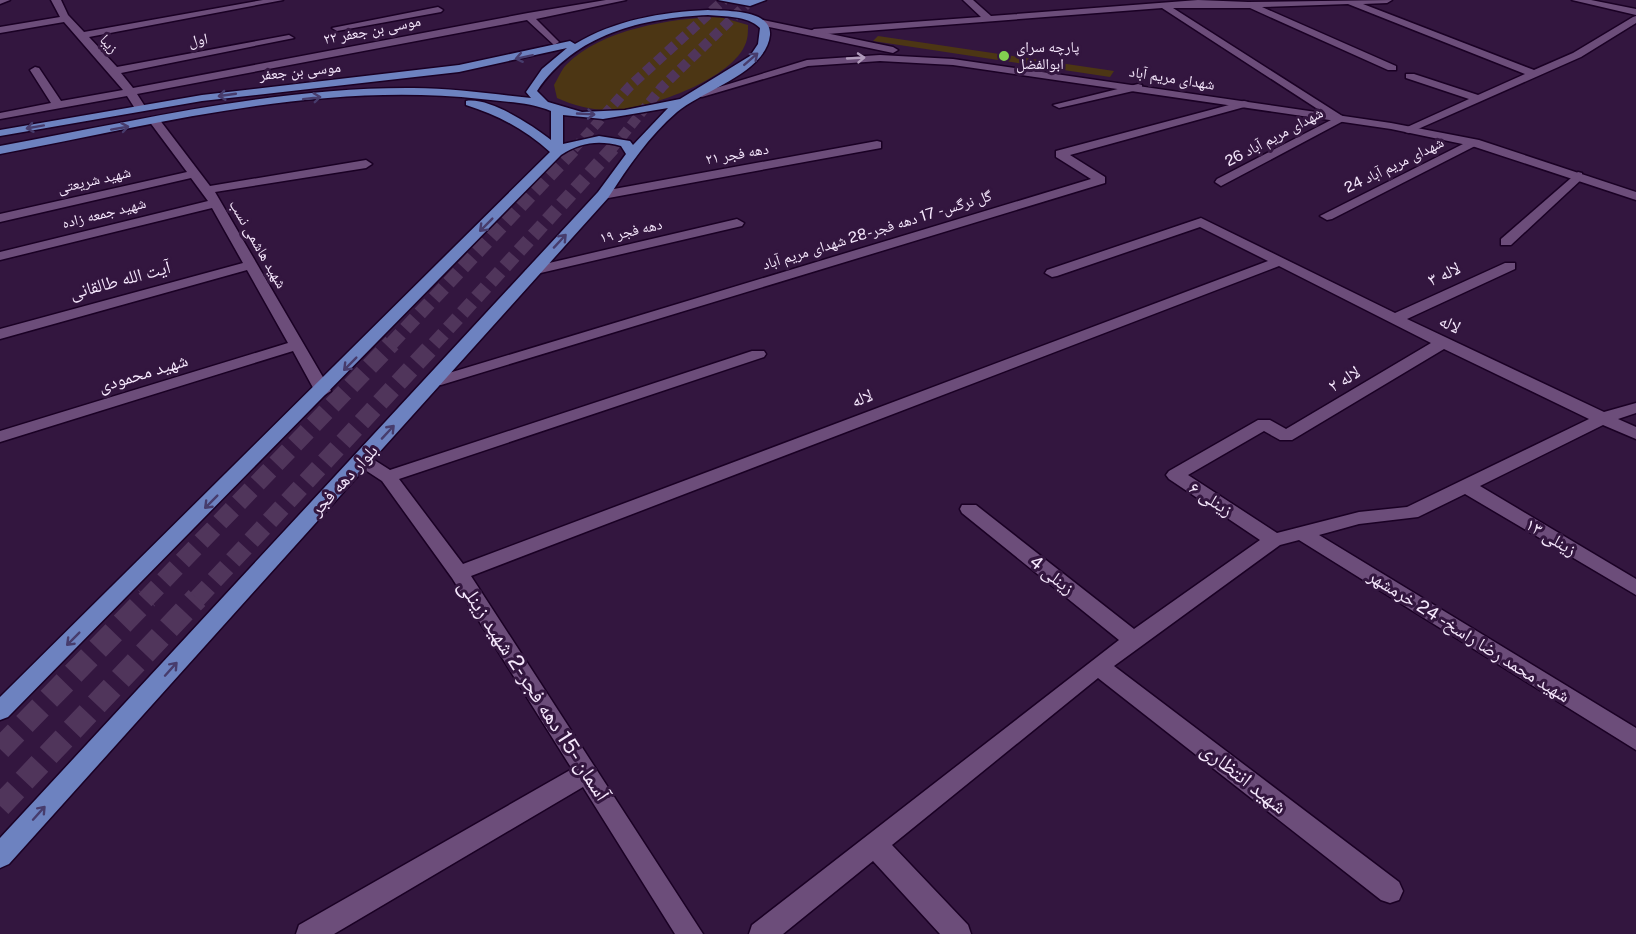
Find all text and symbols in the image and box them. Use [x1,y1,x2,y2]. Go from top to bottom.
street label: موسی بن جعفر ۲۲ [322,12,423,49]
street label: اول [187,29,209,52]
street label: زیبا [96,31,122,57]
place label: پارچه سرای ابوالفضل [1016,38,1079,74]
marker: پارچه سرای ابوالفضل [997,49,1011,63]
one-way arrow [515,52,535,63]
one-way arrow [743,52,758,66]
one-way arrow [846,53,866,64]
street label: موسی بن جعفر [257,58,342,85]
street label: شهدای مریم آباد [1128,62,1216,95]
one-way arrow [217,89,237,100]
one-way arrow [302,93,322,104]
street label: 26 شهدای مریم آباد [1222,104,1327,171]
one-way arrow [575,109,595,120]
one-way arrow [25,122,45,133]
one-way arrow [109,122,129,133]
street label: 24 شهدای مریم آباد [1341,133,1447,198]
street label: دهه فجر ۲۱ [704,140,770,168]
street label: شهید شریعتی [56,163,133,198]
street label: گل نرگس - 17 دهه فجر-28 شهدای مریم آباد [760,186,995,275]
street label: شهید جمعه زاده [60,194,148,232]
street label: شهید هاشمی نسب [224,196,291,292]
street label: دهه فجر ۱۹ [598,215,664,247]
one-way arrow [479,218,494,233]
one-way arrow [553,233,568,248]
street label: آیت الله طالقانی [67,256,173,304]
street label: لاله ۳ [1424,257,1464,290]
street label: لاله [1436,309,1464,338]
street label: شهید محمودی [95,349,191,397]
one-way arrow [342,357,357,372]
street label: لاله ۲ [1324,361,1364,396]
street label: لاله [848,384,876,411]
one-way arrow [381,425,395,440]
street label: بلوار دهه فجر [305,440,382,521]
street label: زینلی ۶ [1185,477,1237,521]
one-way arrow [204,494,219,509]
street label: زینلی ۱۳ [1521,513,1581,561]
street label: زینلی 4 [1025,551,1079,599]
street label: شهید محمد رضا راسخ - 24 خرمشهر [1363,564,1574,708]
street label: آسمان -15 دهه فجر-2 شهید زینلی [453,574,616,806]
one-way arrow [65,631,80,646]
one-way arrow [164,662,178,677]
street label: شهید انتظاری [1196,736,1292,819]
one-way arrow [32,806,46,821]

